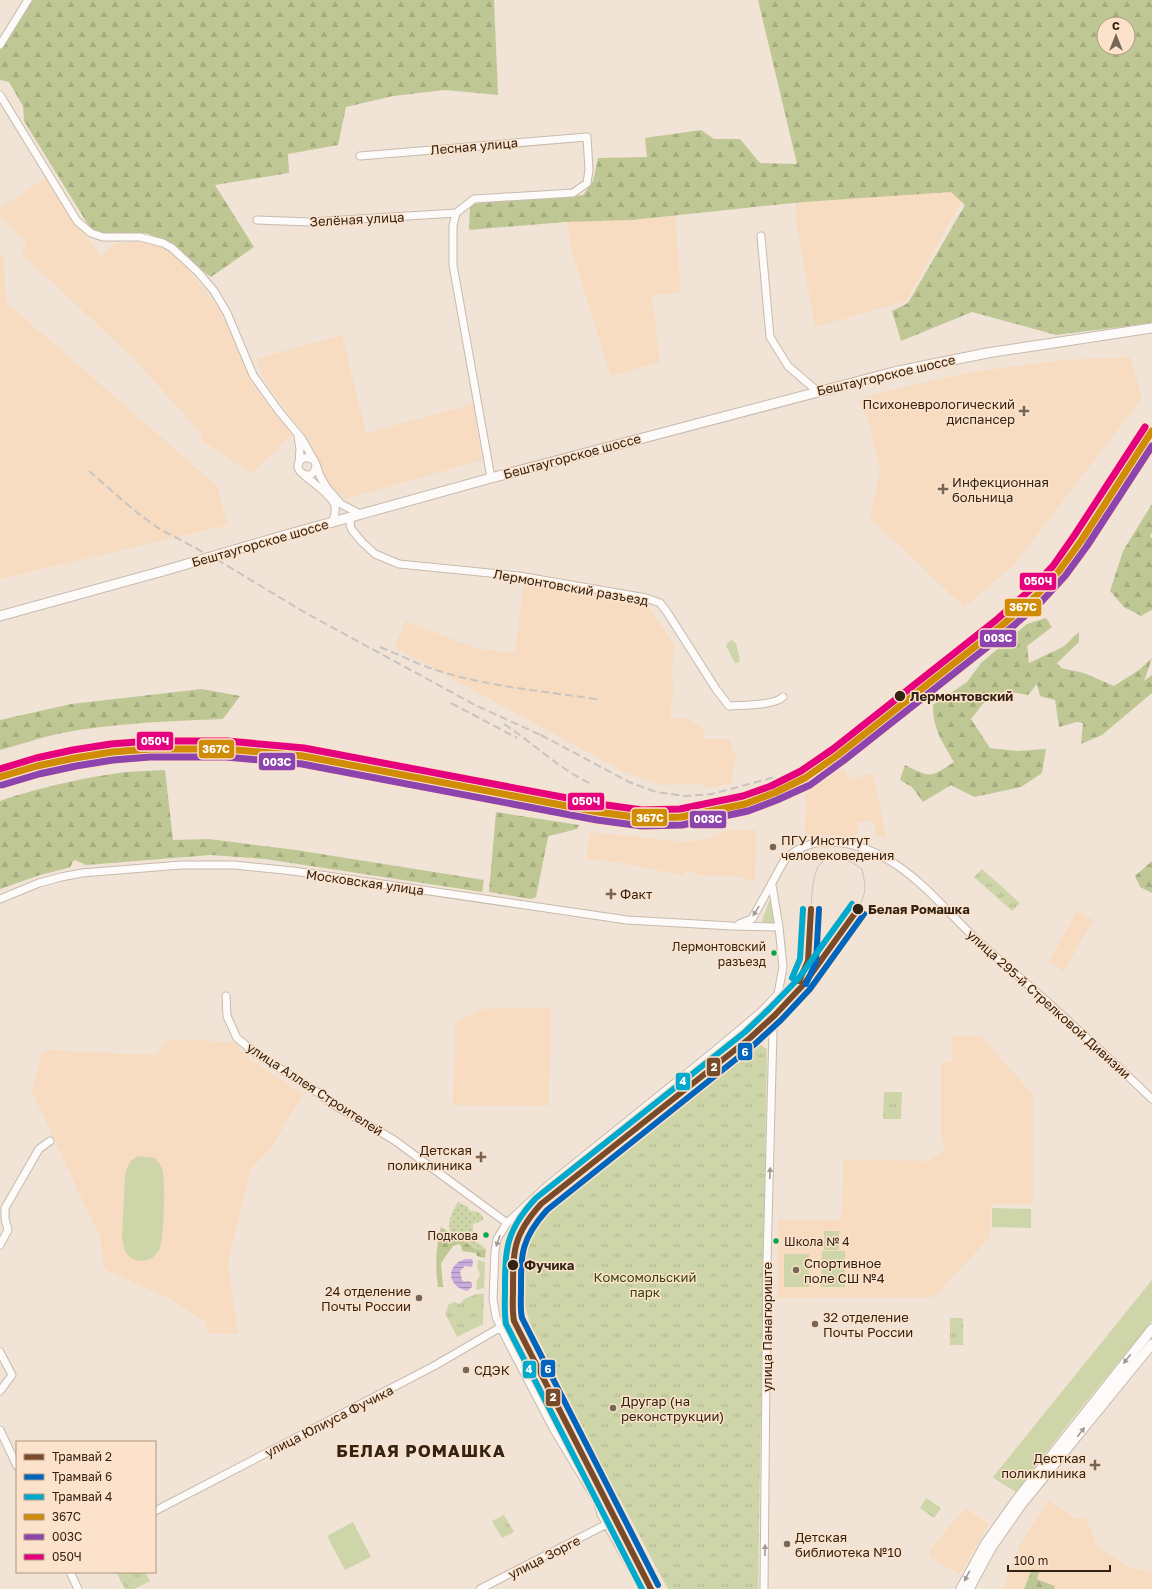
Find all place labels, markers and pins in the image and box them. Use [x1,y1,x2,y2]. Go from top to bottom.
place label: Психоневрологический диспансер [863,396,1015,427]
marker: Психоневрологический диспансер [1018,405,1030,417]
place label: Инфекционная больница [952,474,1049,505]
marker: Инфекционная больница [937,483,949,495]
place label: Лермонтовский [910,688,1013,704]
marker: Лермонтовский [893,689,907,703]
place label: ПГУ Институт человековедения [781,832,894,863]
marker: ПГУ Институт человековедения [768,842,778,852]
place label: Факт [620,886,653,902]
marker: Факт [605,888,617,900]
place label: Белая Ромашка [868,901,970,917]
marker: Белая Ромашка [851,902,865,916]
place label: Лермонтовский разъезд [672,939,766,969]
marker: Лермонтовский разъезд [769,948,779,958]
place label: Детская поликлиника [387,1142,472,1173]
marker: Детская поликлиника [475,1151,487,1163]
place label: Подкова [427,1228,478,1243]
marker: Подкова [481,1230,491,1240]
place label: Школа № 4 [784,1234,850,1249]
marker: Школа № 4 [771,1236,781,1246]
place label: Спортивное поле СШ №4 [804,1255,885,1286]
place label: Фучика [524,1257,575,1273]
marker: Фучика [506,1258,520,1272]
marker: Спортивное поле СШ №4 [791,1265,801,1275]
place label: 24 отделение Почты России [321,1283,411,1314]
marker: 24 отделение Почты России [414,1293,424,1303]
place label: 32 отделение Почты России [823,1309,913,1340]
marker: 32 отделение Почты России [810,1319,820,1329]
place label: СДЭК [474,1362,510,1378]
marker: СДЭК [461,1365,471,1375]
place label: Другар (на реконструкции) [621,1393,724,1424]
marker: Другар (на реконструкции) [608,1403,618,1413]
place label: Десткая поликлиника [1001,1450,1086,1481]
marker: Десткая поликлиника [1089,1459,1101,1471]
place label: Детская библиотека №10 [795,1529,902,1560]
marker: Детская библиотека №10 [782,1539,792,1549]

